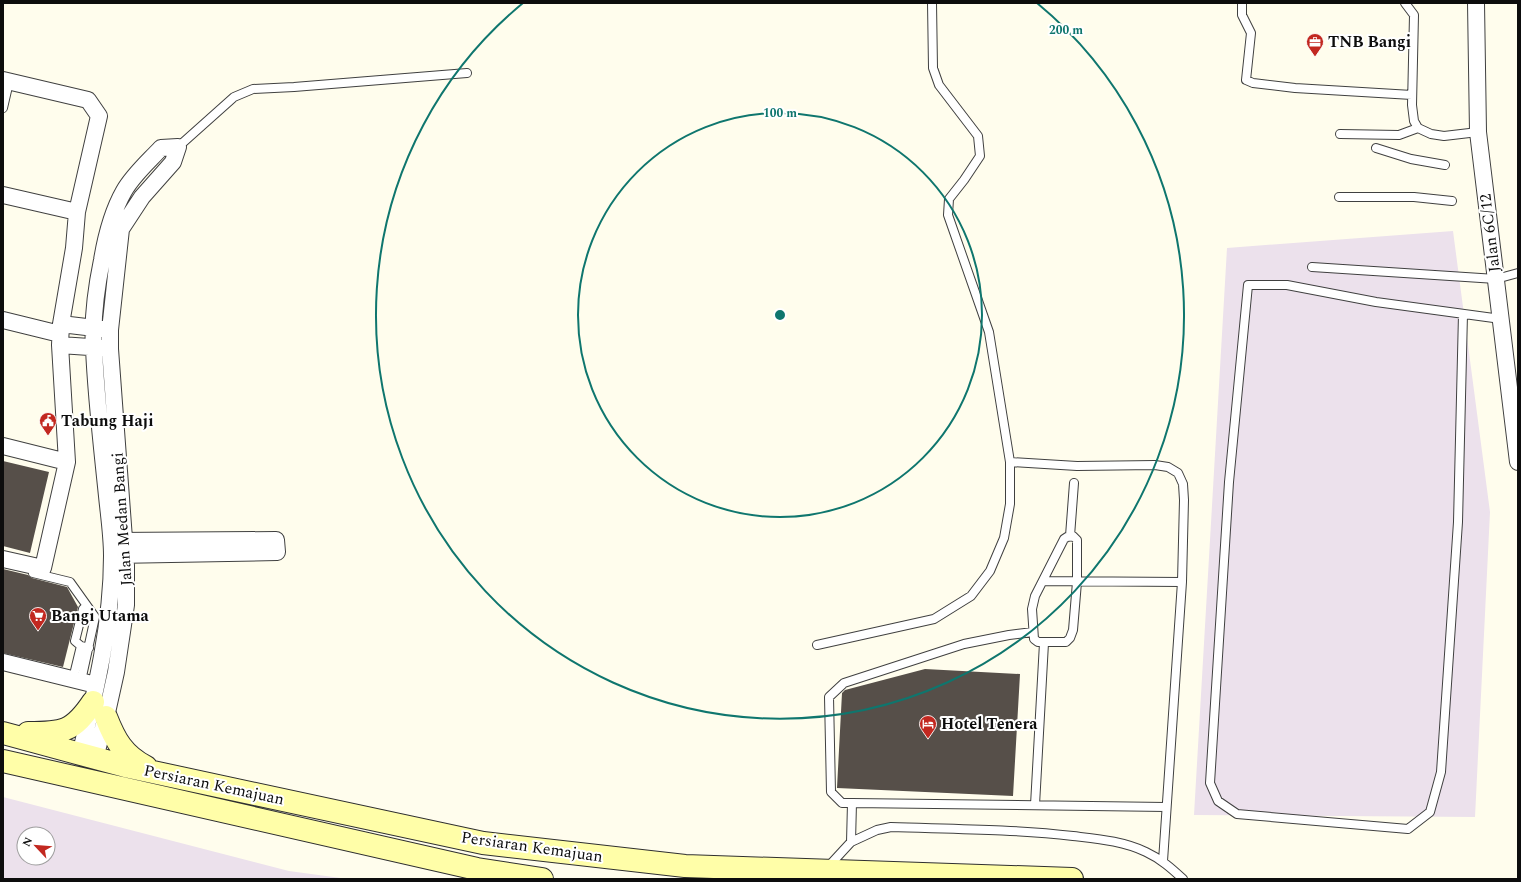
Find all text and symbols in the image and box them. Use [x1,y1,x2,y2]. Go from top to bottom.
text: 200 m [1049,21,1083,40]
place label: TNB Bangi [1328,30,1411,54]
office icon: TNB Bangi [1305,32,1325,57]
text: 100 m [763,104,797,123]
street label: Jalan 6C/12 [1473,192,1507,274]
centre of rings [773,308,787,322]
place label: Tabung Haji [61,409,153,433]
public building icon: Tabung Haji [38,411,58,436]
street label: Jalan Medan Bangi [105,451,139,587]
place label: Bangi Utama [51,604,150,628]
supermarket icon: Bangi Utama [28,606,48,631]
place label: Hotel Tenera [941,712,1038,736]
hotel icon: Hotel Tenera [918,714,938,739]
street label: Persiaran Kemajuan [142,758,286,812]
street label: Persiaran Kemajuan [460,825,604,869]
north arrow [16,826,56,866]
text: N [18,834,37,850]

